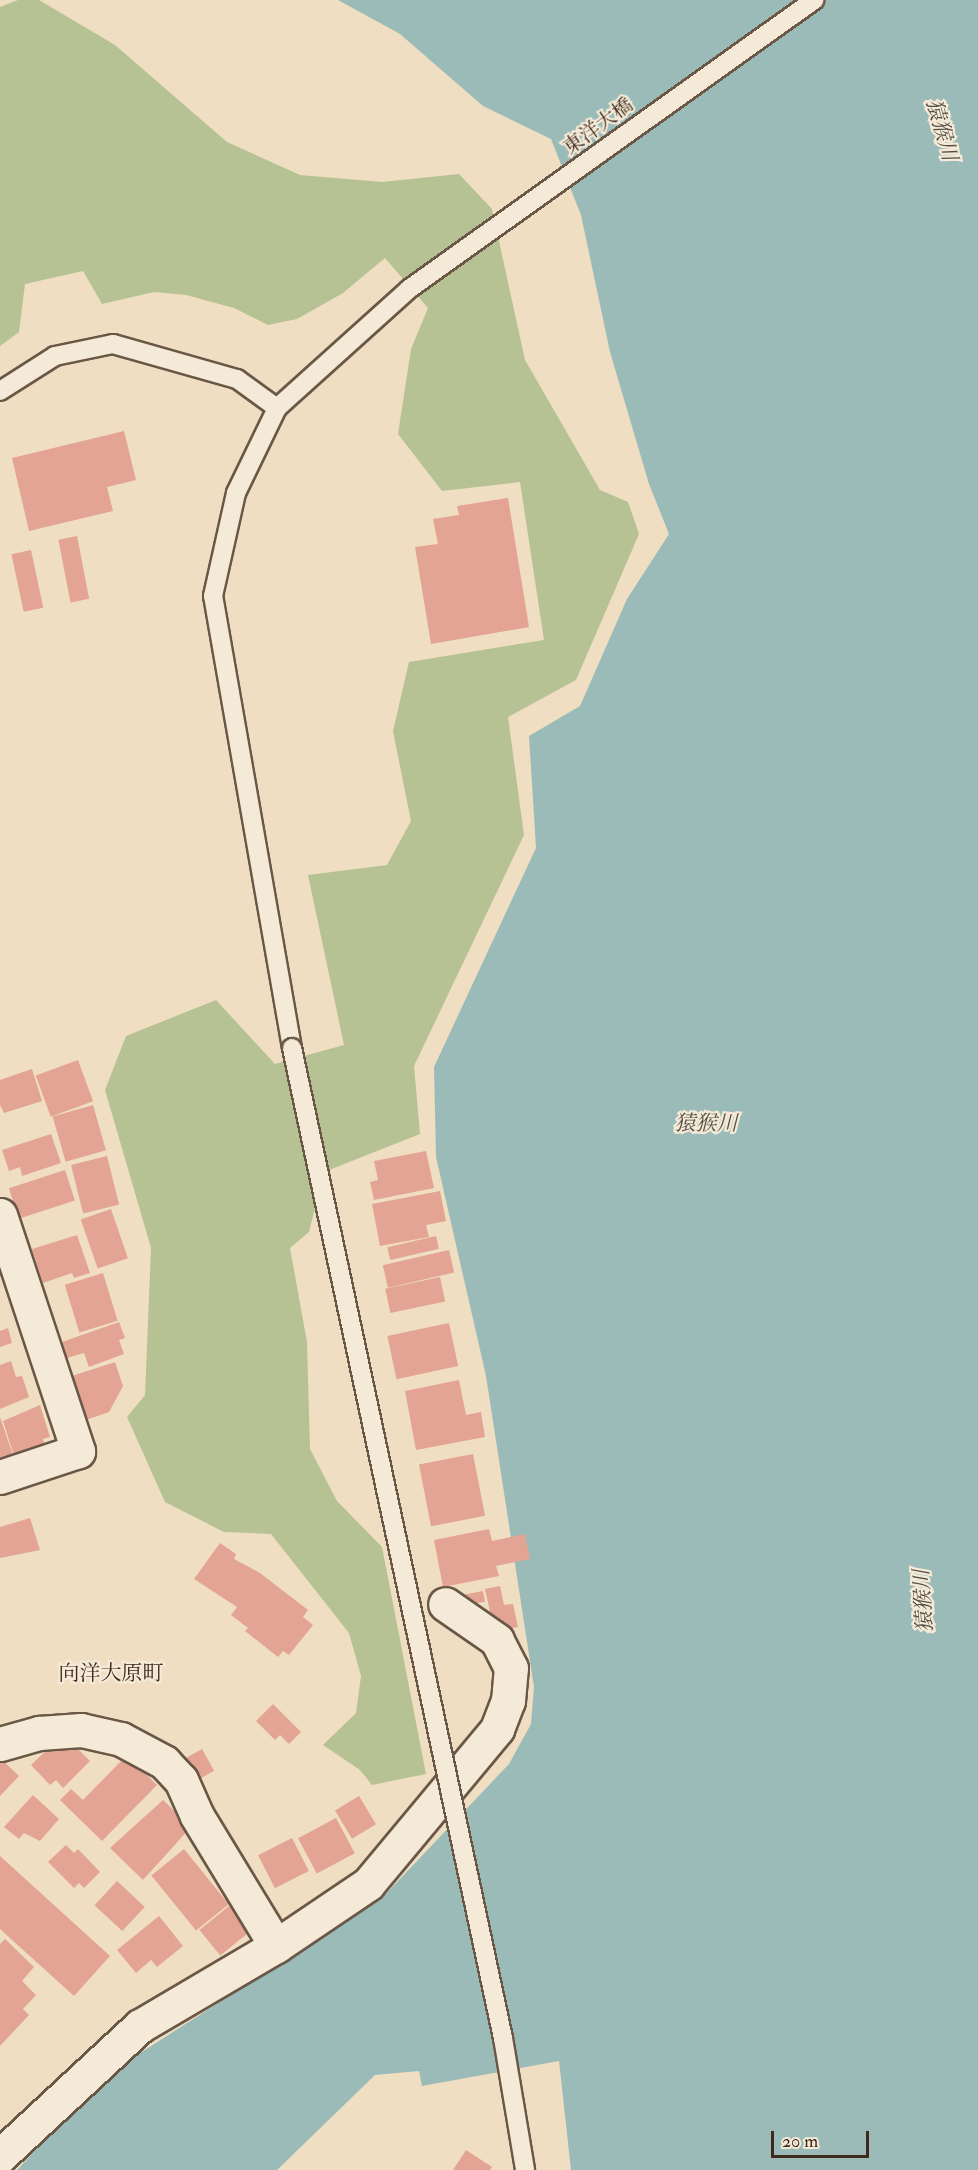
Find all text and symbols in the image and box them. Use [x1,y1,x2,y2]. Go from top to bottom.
street label: 東洋大橋 [559,93,637,159]
water label: 猿猴川 [920,96,962,164]
water label: 猿猴川 [675,1111,737,1137]
water label: 猿猴川 [909,1569,939,1633]
district label: 向洋大原町 [59,1661,163,1687]
scale bar [774,2119,872,2157]
text: 20 m [782,2130,818,2153]

